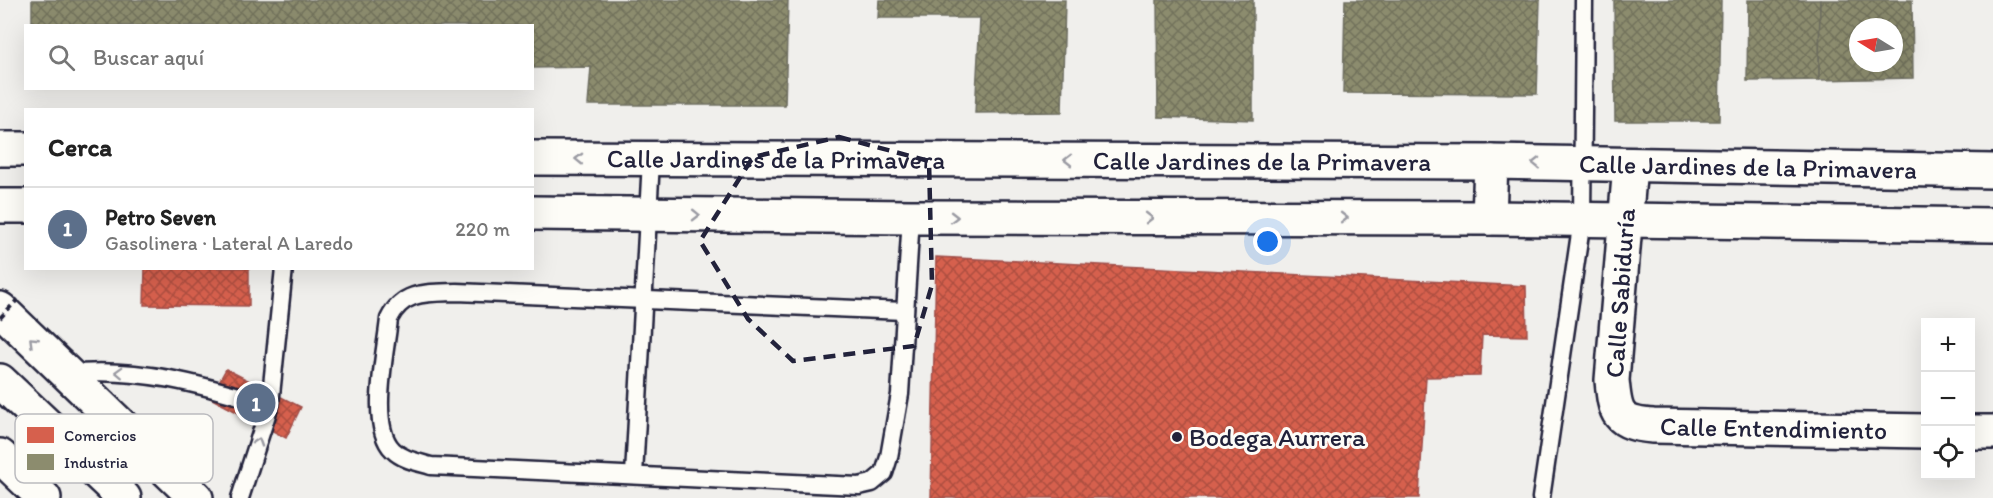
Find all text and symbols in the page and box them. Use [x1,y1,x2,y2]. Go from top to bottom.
north arrow [1849,18,1903,72]
search box [24,24,534,90]
icon: search [45,41,78,74]
text: Buscar aquí [93,44,204,71]
text: Cerca [48,131,112,163]
street label: Calle Jardines de la Primavera [607,142,945,176]
street label: Calle Jardines de la Primavera [1093,144,1431,178]
street label: Calle Jardines de la Primavera [1579,148,1917,186]
one-way arrow [574,153,583,165]
one-way arrow [1063,154,1072,166]
one-way arrow [1531,157,1540,169]
text: Petro Seven [105,204,216,231]
street label: Calle Sabiduría [1598,207,1642,379]
one-way arrow [691,209,700,221]
one-way arrow [949,211,958,223]
one-way arrow [1144,212,1153,224]
one-way arrow [1339,212,1348,224]
text: 1 [63,217,72,241]
text: 220 m [455,217,510,241]
your location [1253,227,1282,256]
text: Gasolinera · Lateral A Laredo [105,231,353,255]
map controls [1921,318,1975,480]
button: + [1921,318,1975,372]
one-way arrow [29,337,40,348]
one-way arrow [114,366,123,378]
button: − [1921,372,1975,426]
pin: 1 [236,380,276,426]
street label: Calle Entendimiento [1660,410,1888,446]
legend [15,414,213,483]
place label: Bodega Aurrera [1189,421,1366,453]
text: Comercios [64,426,136,445]
button: locate [1921,426,1975,480]
marker: Bodega Aurrera [1170,430,1184,444]
one-way arrow [251,437,263,448]
text: Industria [64,453,129,472]

